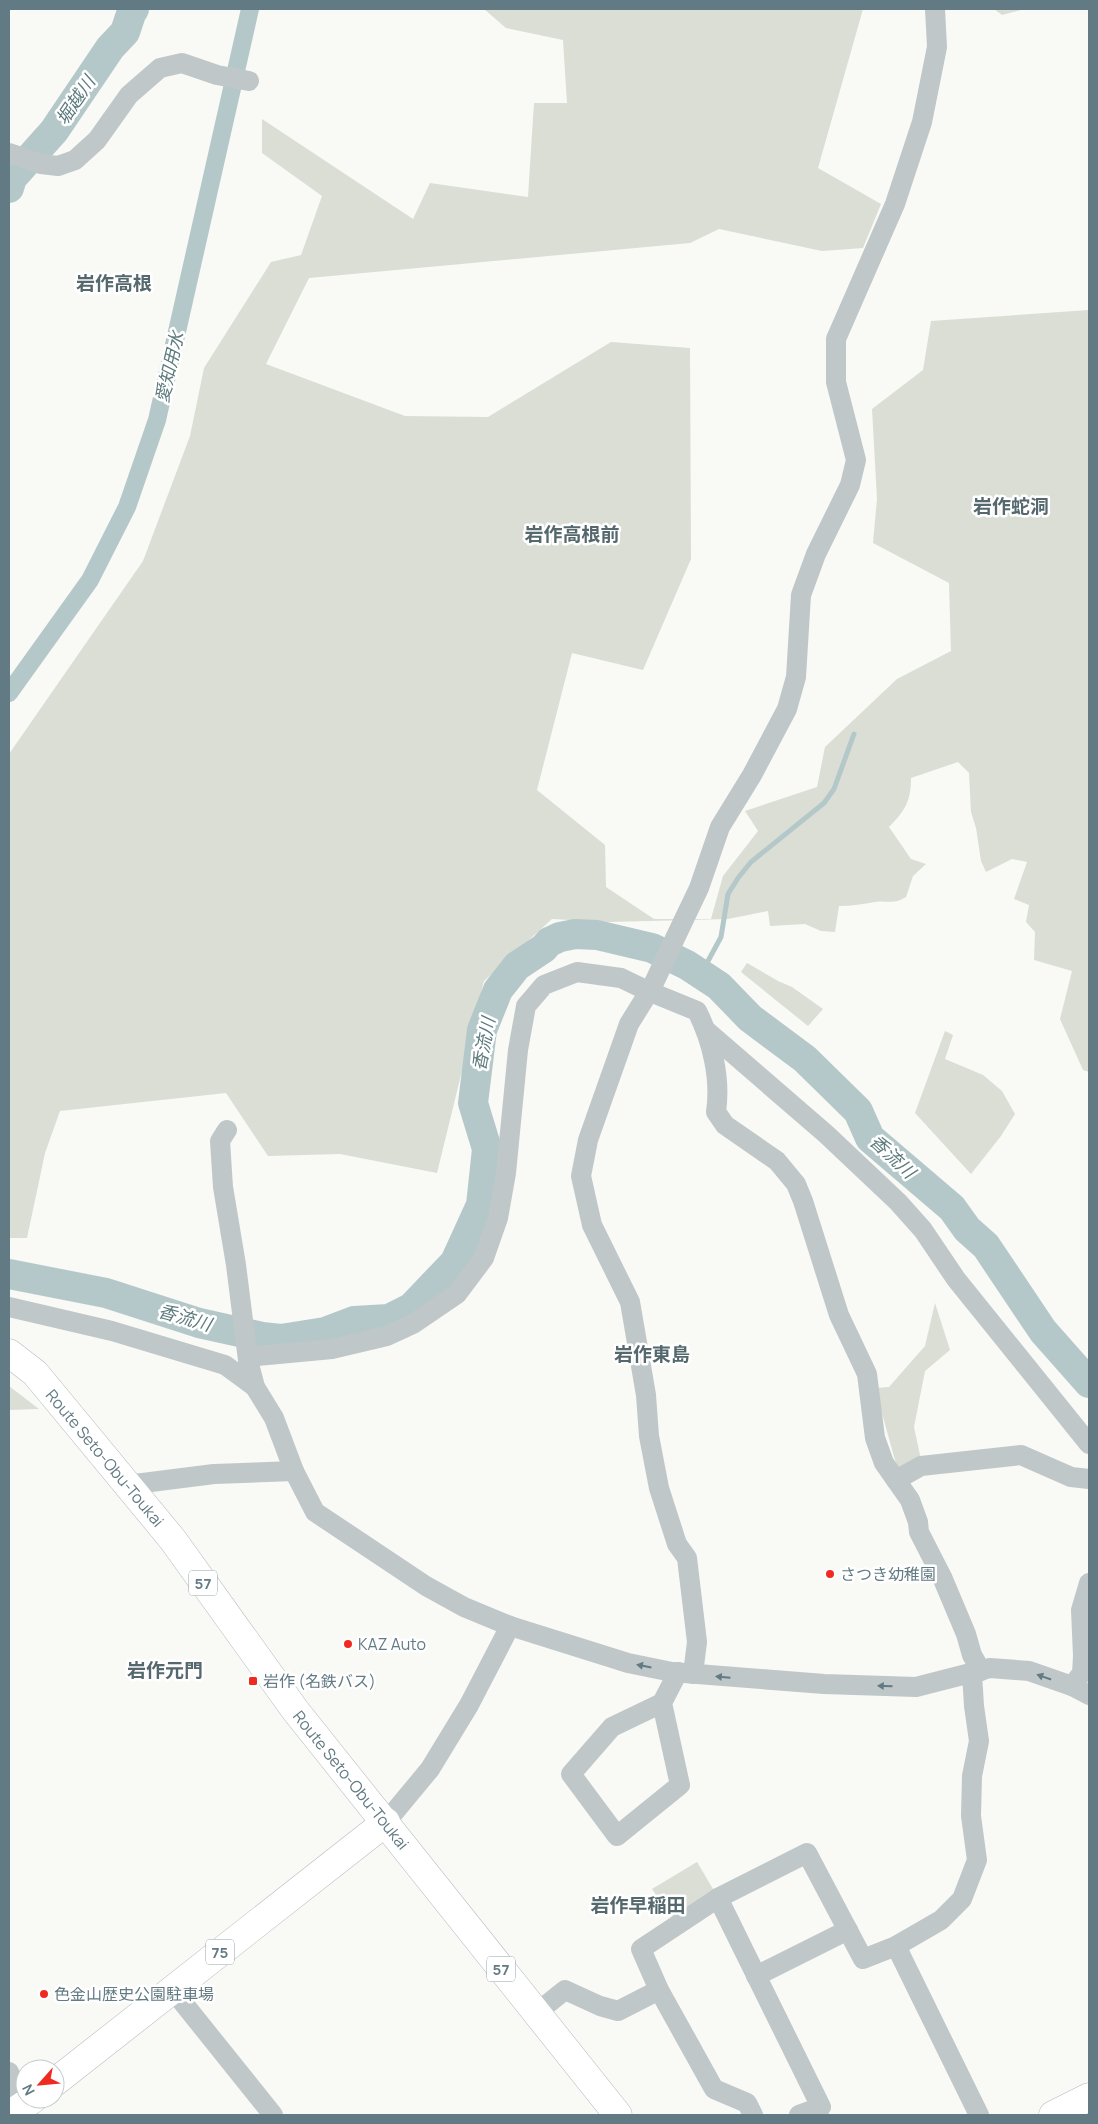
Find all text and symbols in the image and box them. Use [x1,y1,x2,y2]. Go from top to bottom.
water label: 堀越川 [50,69,101,129]
district label: 岩作高根 [76,270,152,296]
water label: 愛知用水 [149,327,189,405]
district label: 岩作蛇洞 [973,493,1049,519]
district label: 岩作高根前 [524,521,620,547]
water label: 香流川 [466,1013,500,1073]
water label: 香流川 [865,1129,922,1185]
water label: 香流川 [156,1298,216,1337]
district label: 岩作東島 [614,1341,690,1367]
street label: Route Seto-Obu-Toukai [41,1385,169,1531]
place label: さつき幼稚園 [840,1563,936,1585]
marker: さつき幼稚園 [824,1568,836,1580]
road number: 57 [189,1570,217,1596]
place label: KAZ Auto [358,1633,426,1655]
marker: KAZ Auto [342,1638,354,1650]
district label: 岩作元門 [127,1657,203,1683]
one-way arrow [636,1662,652,1670]
place label: 岩作 (名鉄バス) [263,1670,376,1692]
one-way arrow [1037,1672,1052,1680]
one-way arrow [715,1673,731,1681]
marker: 岩作 (名鉄バス) [247,1675,259,1687]
one-way arrow [877,1682,893,1690]
street label: Route Seto-Obu-Toukai [288,1706,414,1854]
district label: 岩作早稲田 [590,1892,686,1918]
road number: 75 [206,1940,234,1964]
road number: 57 [487,1956,515,1982]
place label: 色金山歴史公園駐車場 [54,1983,214,2005]
marker: 色金山歴史公園駐車場 [38,1988,50,2000]
north arrow [15,2059,65,2109]
text: N [17,2081,39,2099]

